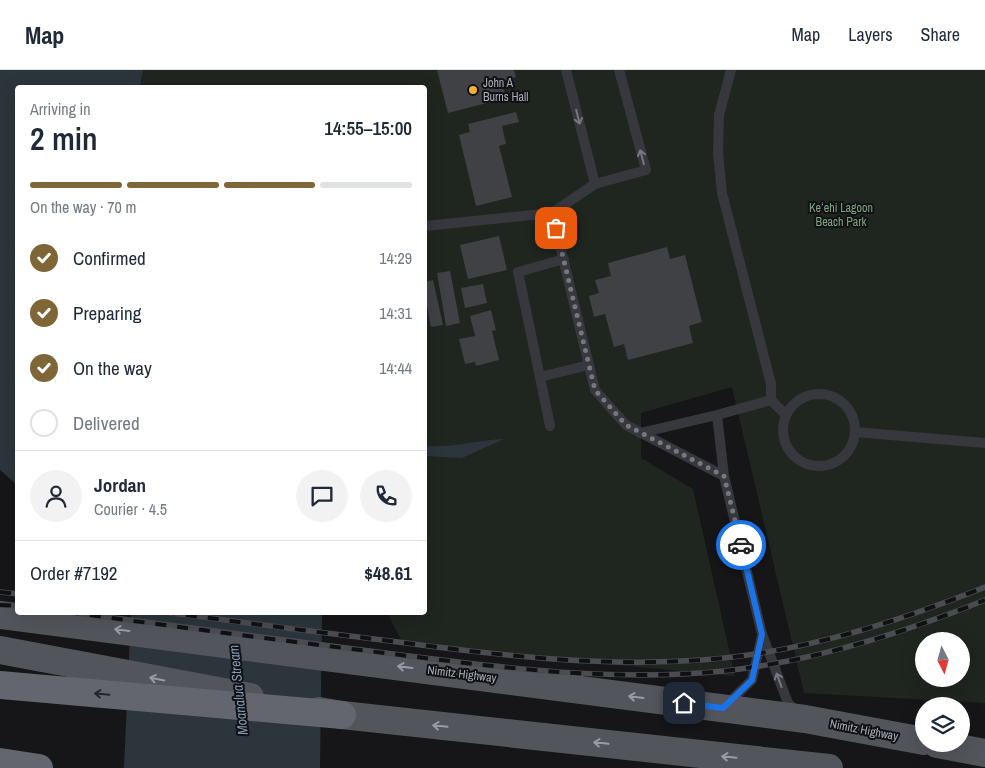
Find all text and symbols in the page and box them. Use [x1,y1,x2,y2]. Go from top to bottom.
text: Map [25,19,64,51]
text: Map [792,22,820,47]
text: Layers [848,22,893,47]
text: Share [921,22,960,47]
place label: John A Burns Hall [483,75,528,105]
marker: John A Burns Hall [467,84,479,96]
text: Arriving in [30,98,91,120]
one-way arrow [574,109,583,125]
text: 14:55–15:00 [324,115,412,141]
text: 2 min [30,117,98,160]
one-way arrow [637,149,646,165]
text: On the way · 70 m [30,196,136,218]
park label: Keʻehi Lagoon Beach Park [809,200,873,230]
pin [535,207,577,249]
icon: bag [542,214,570,242]
icon: check [30,244,58,272]
text: Confirmed [73,245,146,271]
text: 14:29 [379,247,412,269]
icon: check [30,299,58,327]
text: Preparing [73,300,141,326]
text: 14:31 [379,302,412,324]
icon: check [30,354,58,382]
text: On the way [73,355,152,381]
text: 14:44 [379,357,412,379]
text: Delivered [73,410,140,436]
button: person [30,470,82,522]
button: chat [296,470,348,522]
button: phone [360,470,412,522]
text: Jordan [94,472,146,498]
text: Courier · 4.5 [94,498,167,520]
courier [716,520,766,570]
icon: car [727,531,755,559]
text: Order #7192 [30,560,117,586]
text: $48.61 [364,560,412,586]
one-way arrow [115,624,131,634]
north arrow [915,632,970,688]
map controls [915,632,970,752]
water label: Moanalua Stream [224,644,252,736]
one-way arrow [398,661,414,671]
street label: Nimitz Highway [427,662,498,686]
one-way arrow [774,672,783,688]
one-way arrow [149,673,165,683]
pin [663,682,705,724]
one-way arrow [94,689,110,699]
icon: home [670,689,698,717]
one-way arrow [628,692,644,702]
button: layers [915,697,970,752]
street label: Nimitz Highway [828,716,900,744]
one-way arrow [432,721,448,731]
one-way arrow [594,738,610,748]
one-way arrow [721,752,737,762]

